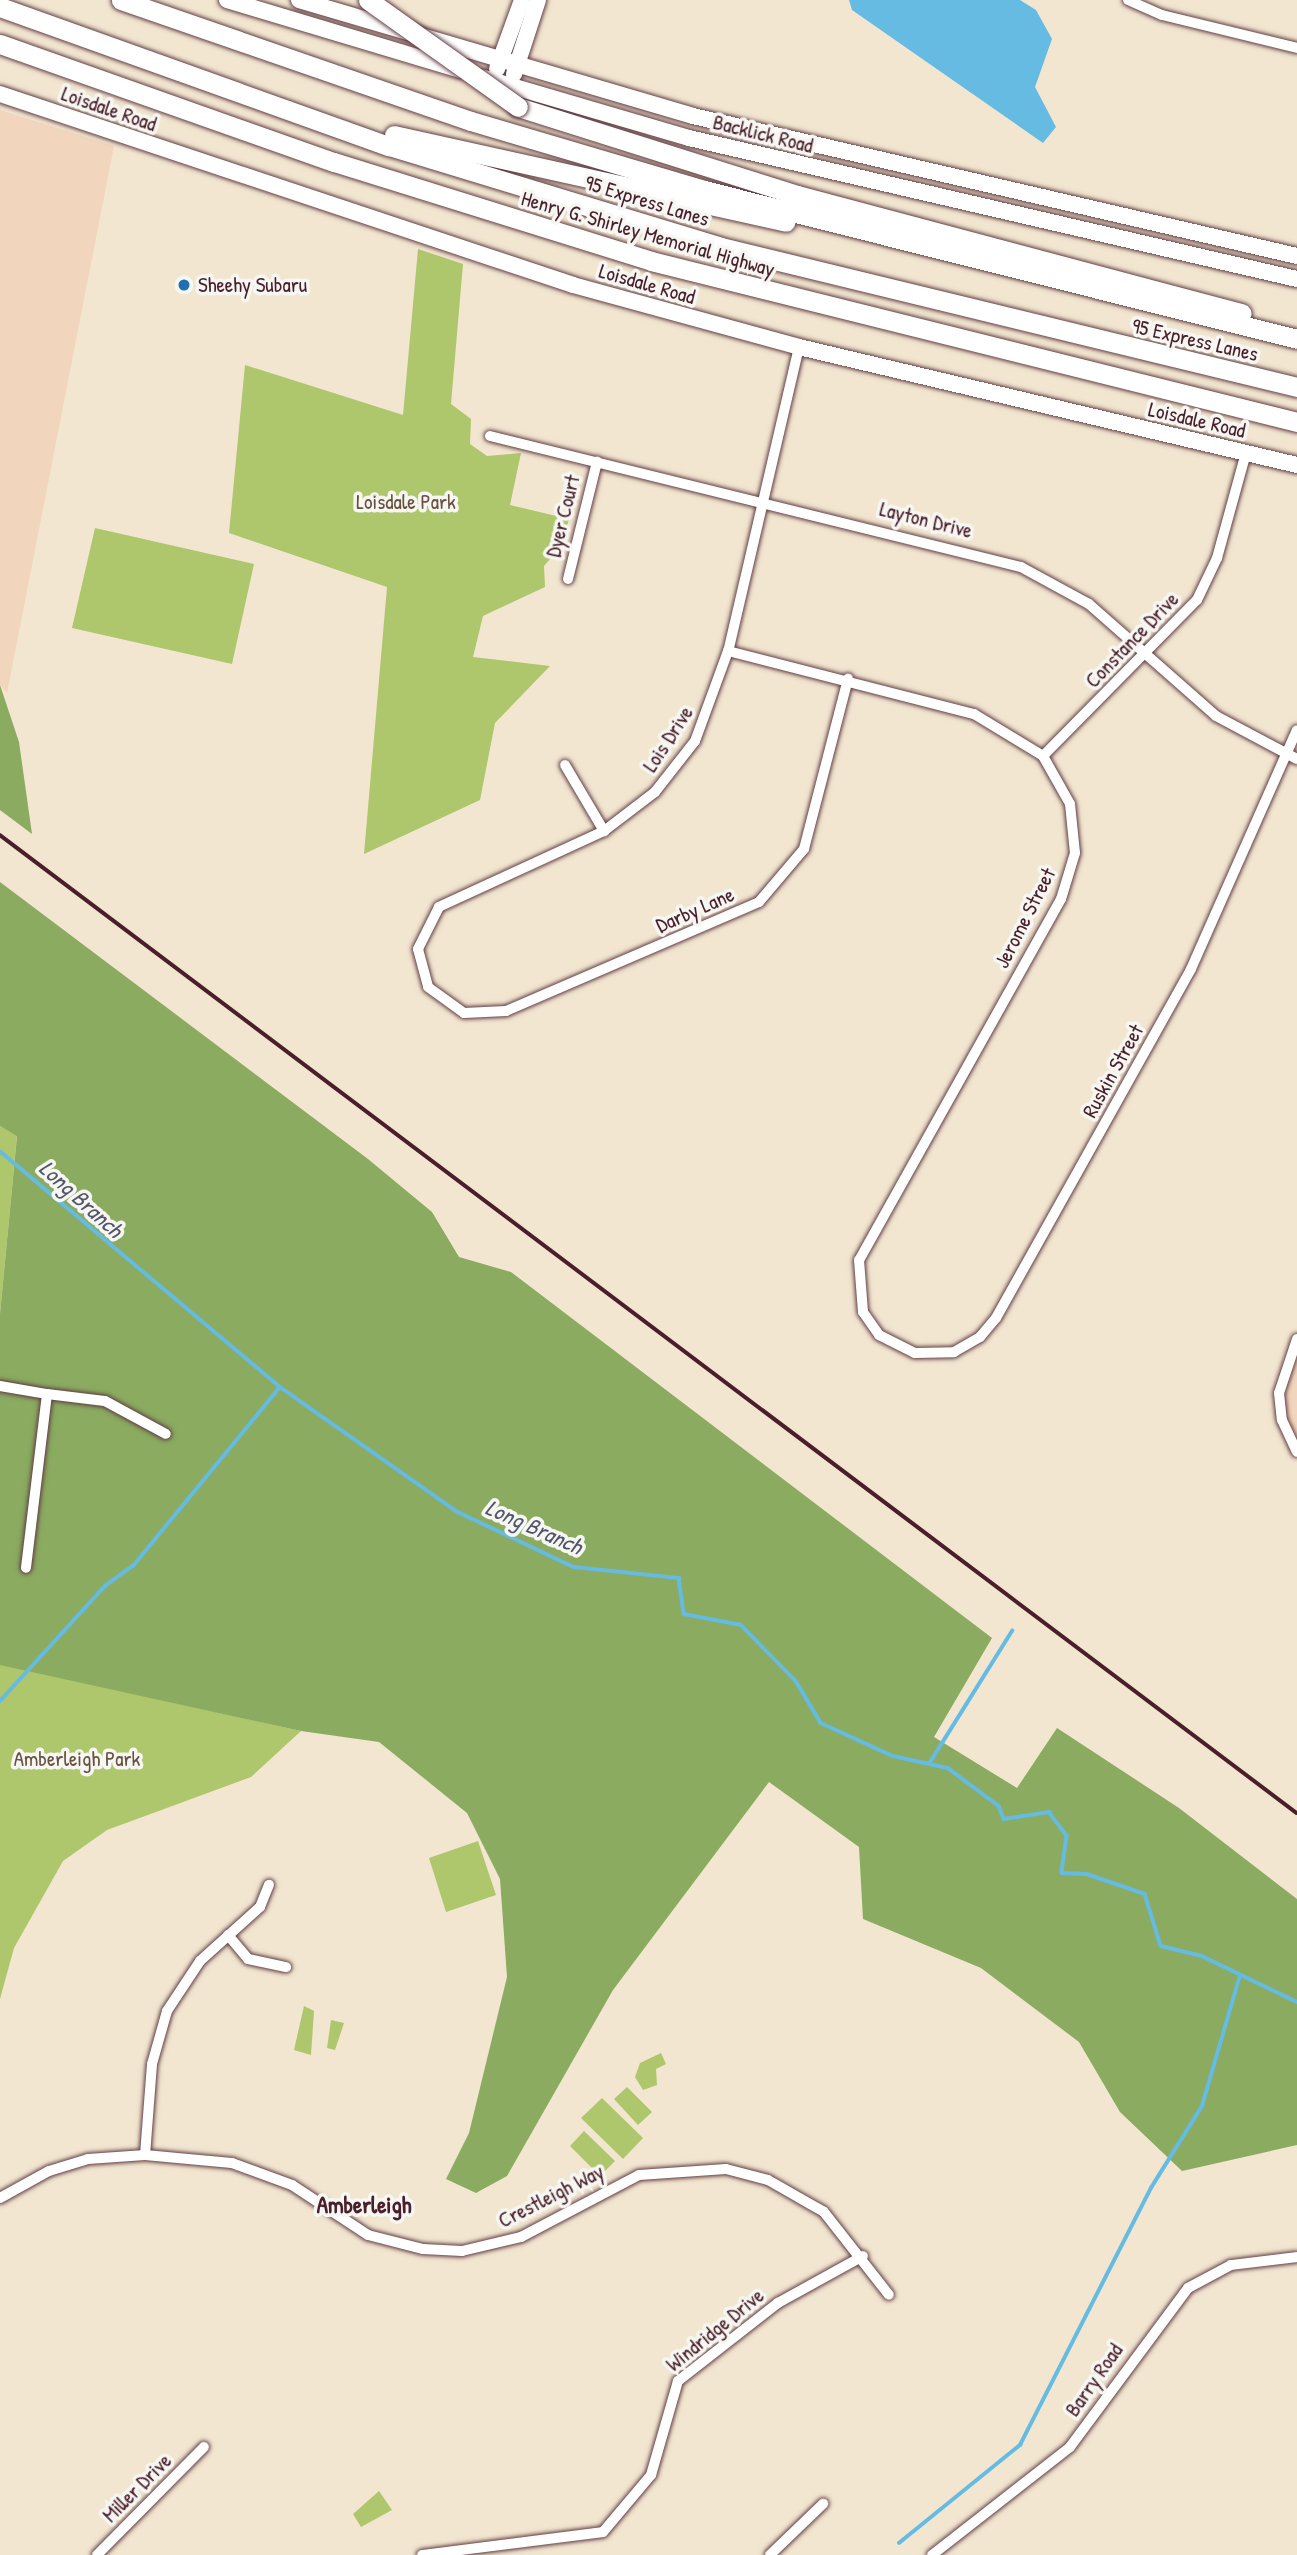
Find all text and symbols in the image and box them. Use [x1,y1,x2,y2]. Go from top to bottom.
street label: Loisdale Road [58,81,160,137]
street label: Backlick Road [710,109,816,159]
street label: 95 Express Lanes [582,170,712,232]
street label: Henry G. Shirley Memorial Highway [518,186,778,282]
street label: Loisdale Road [596,258,698,310]
place label: Sheehy Subaru [198,272,307,298]
marker: Sheehy Subaru [176,277,192,293]
street label: 95 Express Lanes [1130,313,1260,367]
street label: Loisdale Road [1146,397,1248,443]
street label: Dyer Court [541,472,585,560]
park label: Loisdale Park [356,489,456,515]
street label: Layton Drive [877,496,975,544]
street label: Constance Drive [1080,587,1184,693]
street label: Lois Drive [637,701,699,777]
street label: Jerome Street [989,864,1061,972]
street label: Darby Lane [652,882,738,938]
street label: Ruskin Street [1077,1020,1149,1122]
water label: Long Branch [34,1155,128,1243]
water label: Long Branch [482,1494,586,1560]
park label: Amberleigh Park [14,1746,140,1772]
street label: Crestleigh Way [494,2159,608,2233]
district label: Amberleigh [317,2191,411,2219]
street label: Windridge Drive [661,2283,769,2377]
street label: Barry Road [1060,2339,1128,2421]
street label: Miller Drive [97,2448,177,2528]

